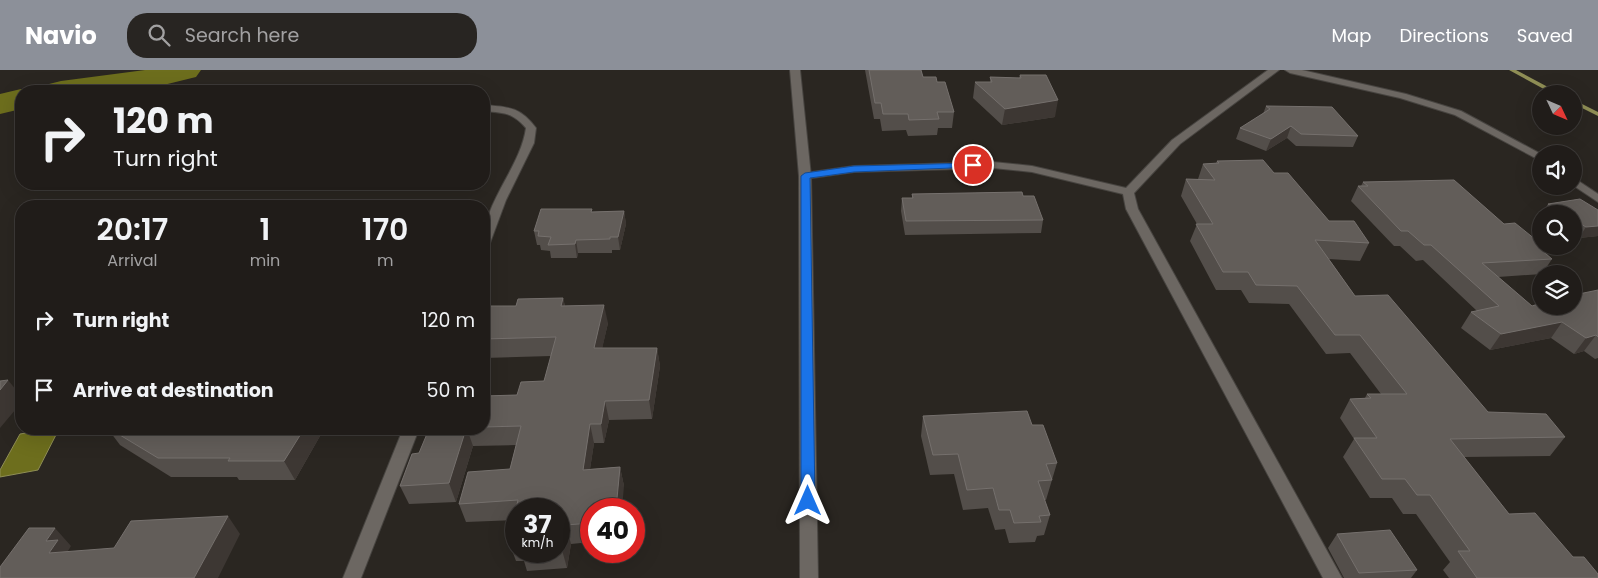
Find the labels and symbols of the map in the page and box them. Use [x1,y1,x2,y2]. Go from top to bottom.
north arrow [1532,85,1582,135]
pin [952,144,994,186]
position arrow [781,474,833,526]
speed limit sign: 40 [580,498,645,563]

